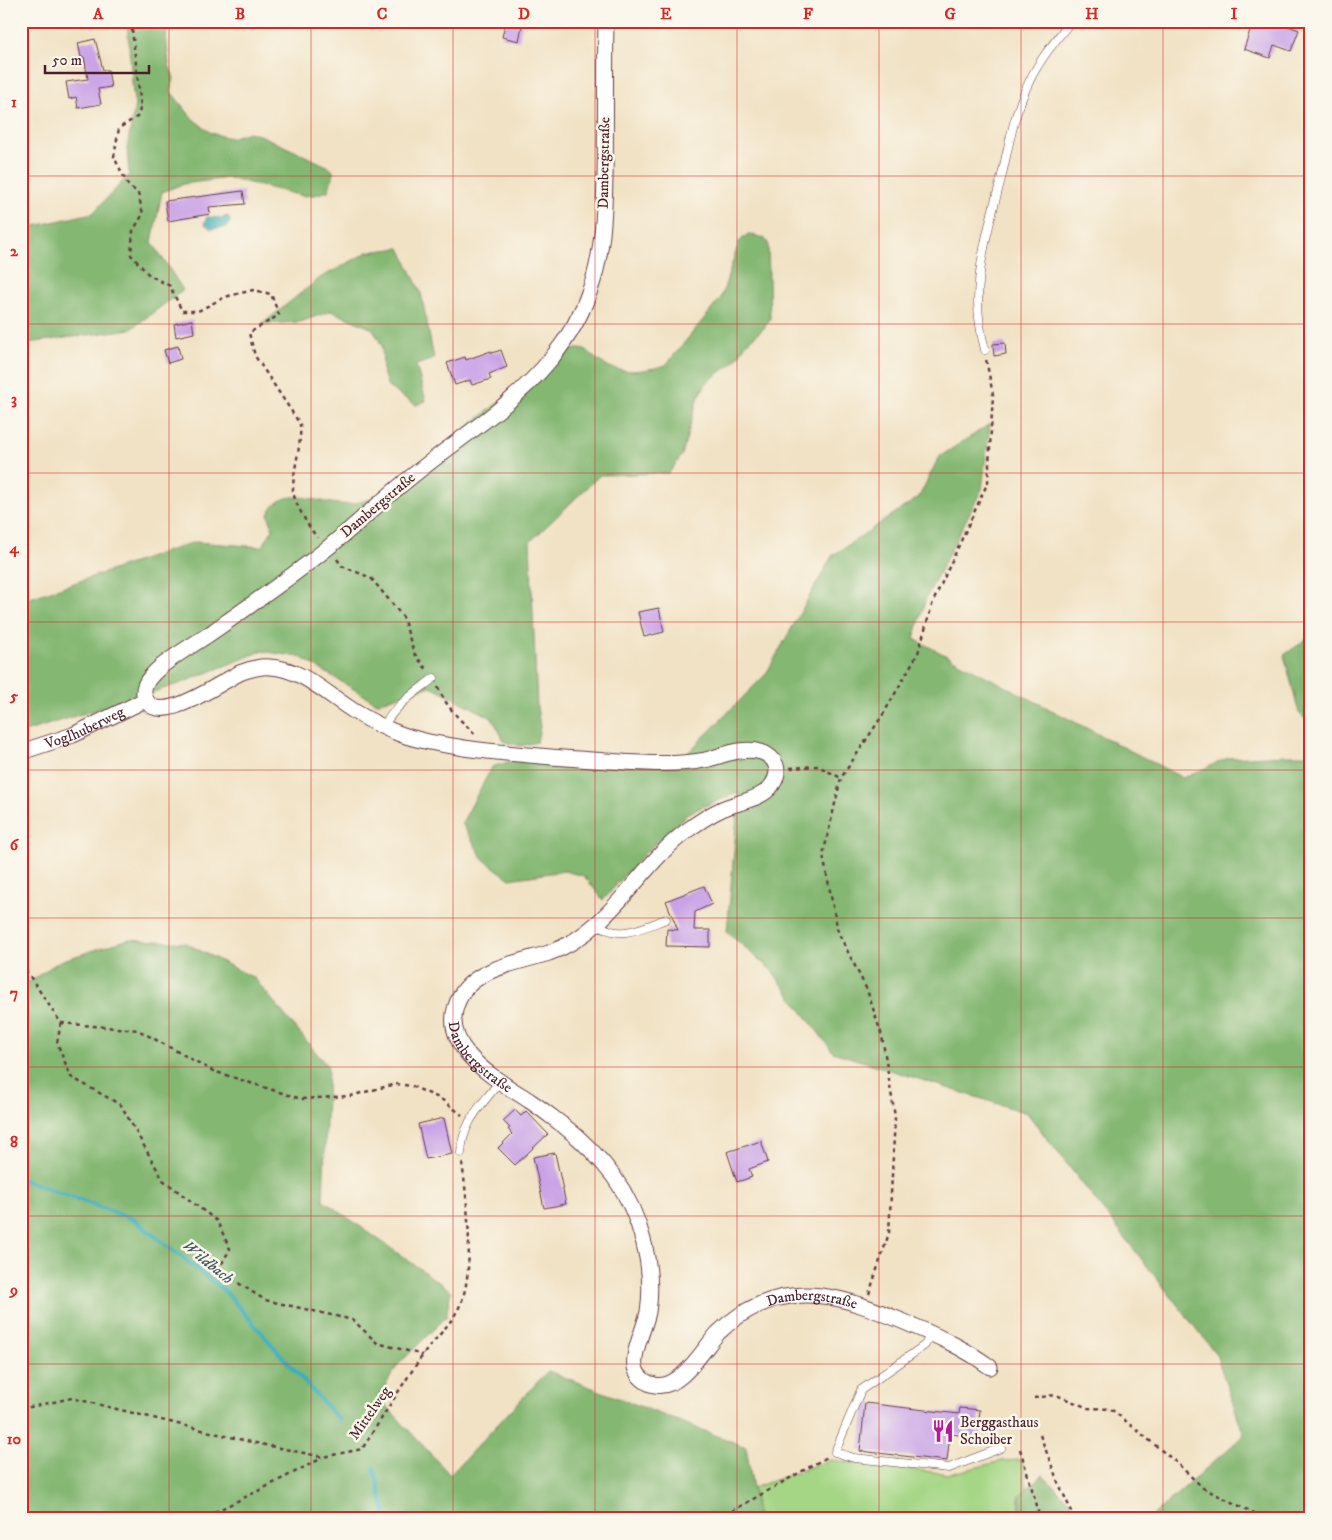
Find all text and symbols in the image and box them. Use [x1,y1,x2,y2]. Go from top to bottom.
text: A [92,4,104,24]
text: B [235,4,245,24]
text: C [377,4,387,24]
text: D [518,4,530,24]
text: E [660,4,672,24]
text: F [803,4,813,24]
text: G [944,4,956,24]
text: H [1085,4,1099,24]
text: I [1231,4,1238,24]
scale bar [45,42,149,74]
text: 50 m [52,51,82,70]
text: 1 [11,92,17,112]
street label: Dambergstraße [594,117,614,209]
text: 2 [10,241,19,261]
text: 3 [11,389,17,409]
street label: Dambergstraße [337,468,419,542]
text: 4 [8,538,19,558]
text: 5 [9,686,18,706]
street label: Voglhuberweg [41,702,128,753]
text: 6 [10,835,20,855]
text: 7 [10,983,18,1003]
street label: Dambergstraße [444,1020,516,1097]
text: 8 [10,1132,18,1152]
water label: Wildbach [179,1236,237,1288]
text: 9 [9,1280,18,1300]
street label: Dambergstraße [764,1285,860,1313]
street label: Mittelweg [345,1382,396,1443]
place label: Berggasthaus Schoiber [960,1413,1039,1449]
restaurant icon: Berggasthaus Schoiber [930,1418,956,1444]
text: 10 [7,1429,22,1449]

